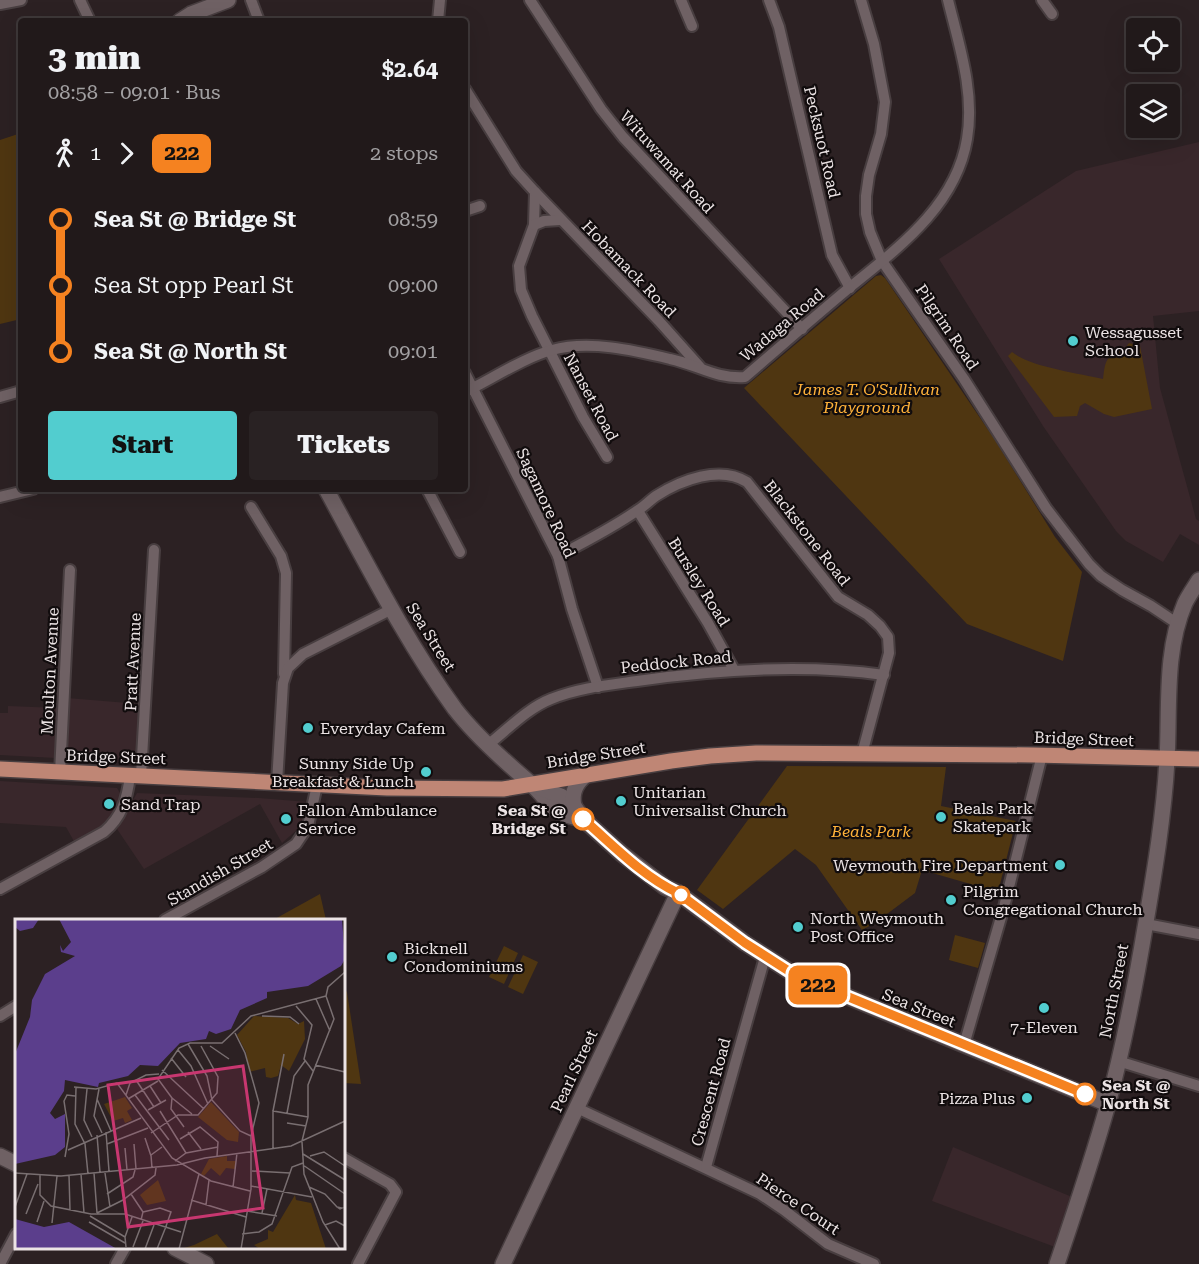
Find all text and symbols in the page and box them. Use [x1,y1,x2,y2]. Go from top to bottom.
map controls [1126,18,1180,138]
button: locate [1126,18,1180,72]
text: 3 min [48,38,141,77]
text: $2.64 [382,57,438,82]
text: 08:58 – 09:01 · Bus [48,80,220,104]
street label: Pecksuot Road [800,84,844,200]
button: layers [1126,84,1180,138]
street label: Wituwamat Road [616,107,718,217]
icon: walk [48,137,81,170]
icon: forward [110,137,143,170]
text: 1 [90,141,101,165]
text: 222 [164,141,199,165]
text: 2 stops [370,141,438,165]
text: Sea St @ Bridge St [94,207,296,232]
text: 08:59 [388,207,438,231]
street label: Hobamack Road [578,217,680,321]
text: Sea St opp Pearl St [94,273,293,298]
text: 09:00 [388,273,438,297]
street label: Pilgrim Road [911,281,983,373]
street label: Wadaga Road [736,284,828,366]
place label: Wessagusset School [1085,323,1182,360]
marker: Wessagusset School [1066,334,1080,348]
text: Sea St @ North St [94,339,287,364]
text: 09:01 [388,339,438,363]
street label: Nanset Road [560,350,622,444]
park label: James T. O'Sullivan Playground [793,380,940,417]
button: Start [48,411,237,480]
button: Tickets [249,411,438,480]
street label: Sagamore Road [512,445,580,561]
street label: Blackstone Road [760,476,854,590]
street label: Bursley Road [664,534,734,630]
street label: Sea Street [402,599,460,675]
street label: Moulton Avenue [37,607,63,735]
street label: Pratt Avenue [121,612,145,712]
street label: Peddock Road [620,647,732,677]
place label: Everyday Cafem [320,719,446,738]
marker: Everyday Cafem [301,721,315,735]
street label: Bridge Street [1034,728,1134,750]
street label: Bridge Street [545,738,647,772]
street label: Bridge Street [66,746,166,768]
place label: Sunny Side Up Breakfast & Lunch [272,754,414,791]
marker: Sunny Side Up Breakfast & Lunch [419,765,433,779]
place label: Unitarian Universalist Church [633,783,787,820]
marker: Unitarian Universalist Church [614,794,628,808]
place label: Sand Trap [121,795,200,814]
marker: Sand Trap [102,797,116,811]
place label: Beals Park Skatepark [953,799,1033,836]
place label: Fallon Ambulance Service [298,801,437,838]
place label: Sea St @ Bridge St [492,801,566,838]
marker: Sea St @ Bridge St [572,808,594,830]
marker: Beals Park Skatepark [934,810,948,824]
marker: Fallon Ambulance Service [279,812,293,826]
park label: Beals Park [830,822,911,841]
street label: Standish Street [164,834,276,910]
place label: Weymouth Fire Department [833,856,1048,875]
marker: Weymouth Fire Department [1053,858,1067,872]
place label: Pilgrim Congregational Church [963,882,1142,919]
unlabelled marker [672,886,690,904]
marker: Pilgrim Congregational Church [944,893,958,907]
place label: North Weymouth Post Office [810,909,944,946]
inset map [15,919,345,1249]
marker: North Weymouth Post Office [791,920,805,934]
place label: Bicknell Condominiums [404,939,523,976]
street label: North Street [1096,942,1132,1040]
marker: Bicknell Condominiums [385,950,399,964]
line badge: 222 [784,966,852,1004]
text: 222 [800,973,836,997]
street label: Sea Street [879,985,959,1031]
marker: 7-Eleven [1037,1001,1051,1015]
place label: 7-Eleven [1010,1018,1078,1037]
street label: Pearl Street [547,1027,601,1115]
street label: Crescent Road [687,1036,735,1148]
place label: Sea St @ North St [1102,1076,1171,1113]
marker: Sea St @ North St [1074,1083,1096,1105]
place label: Pizza Plus [939,1089,1015,1108]
marker: Pizza Plus [1020,1091,1034,1105]
street label: Pierce Court [753,1169,843,1239]

